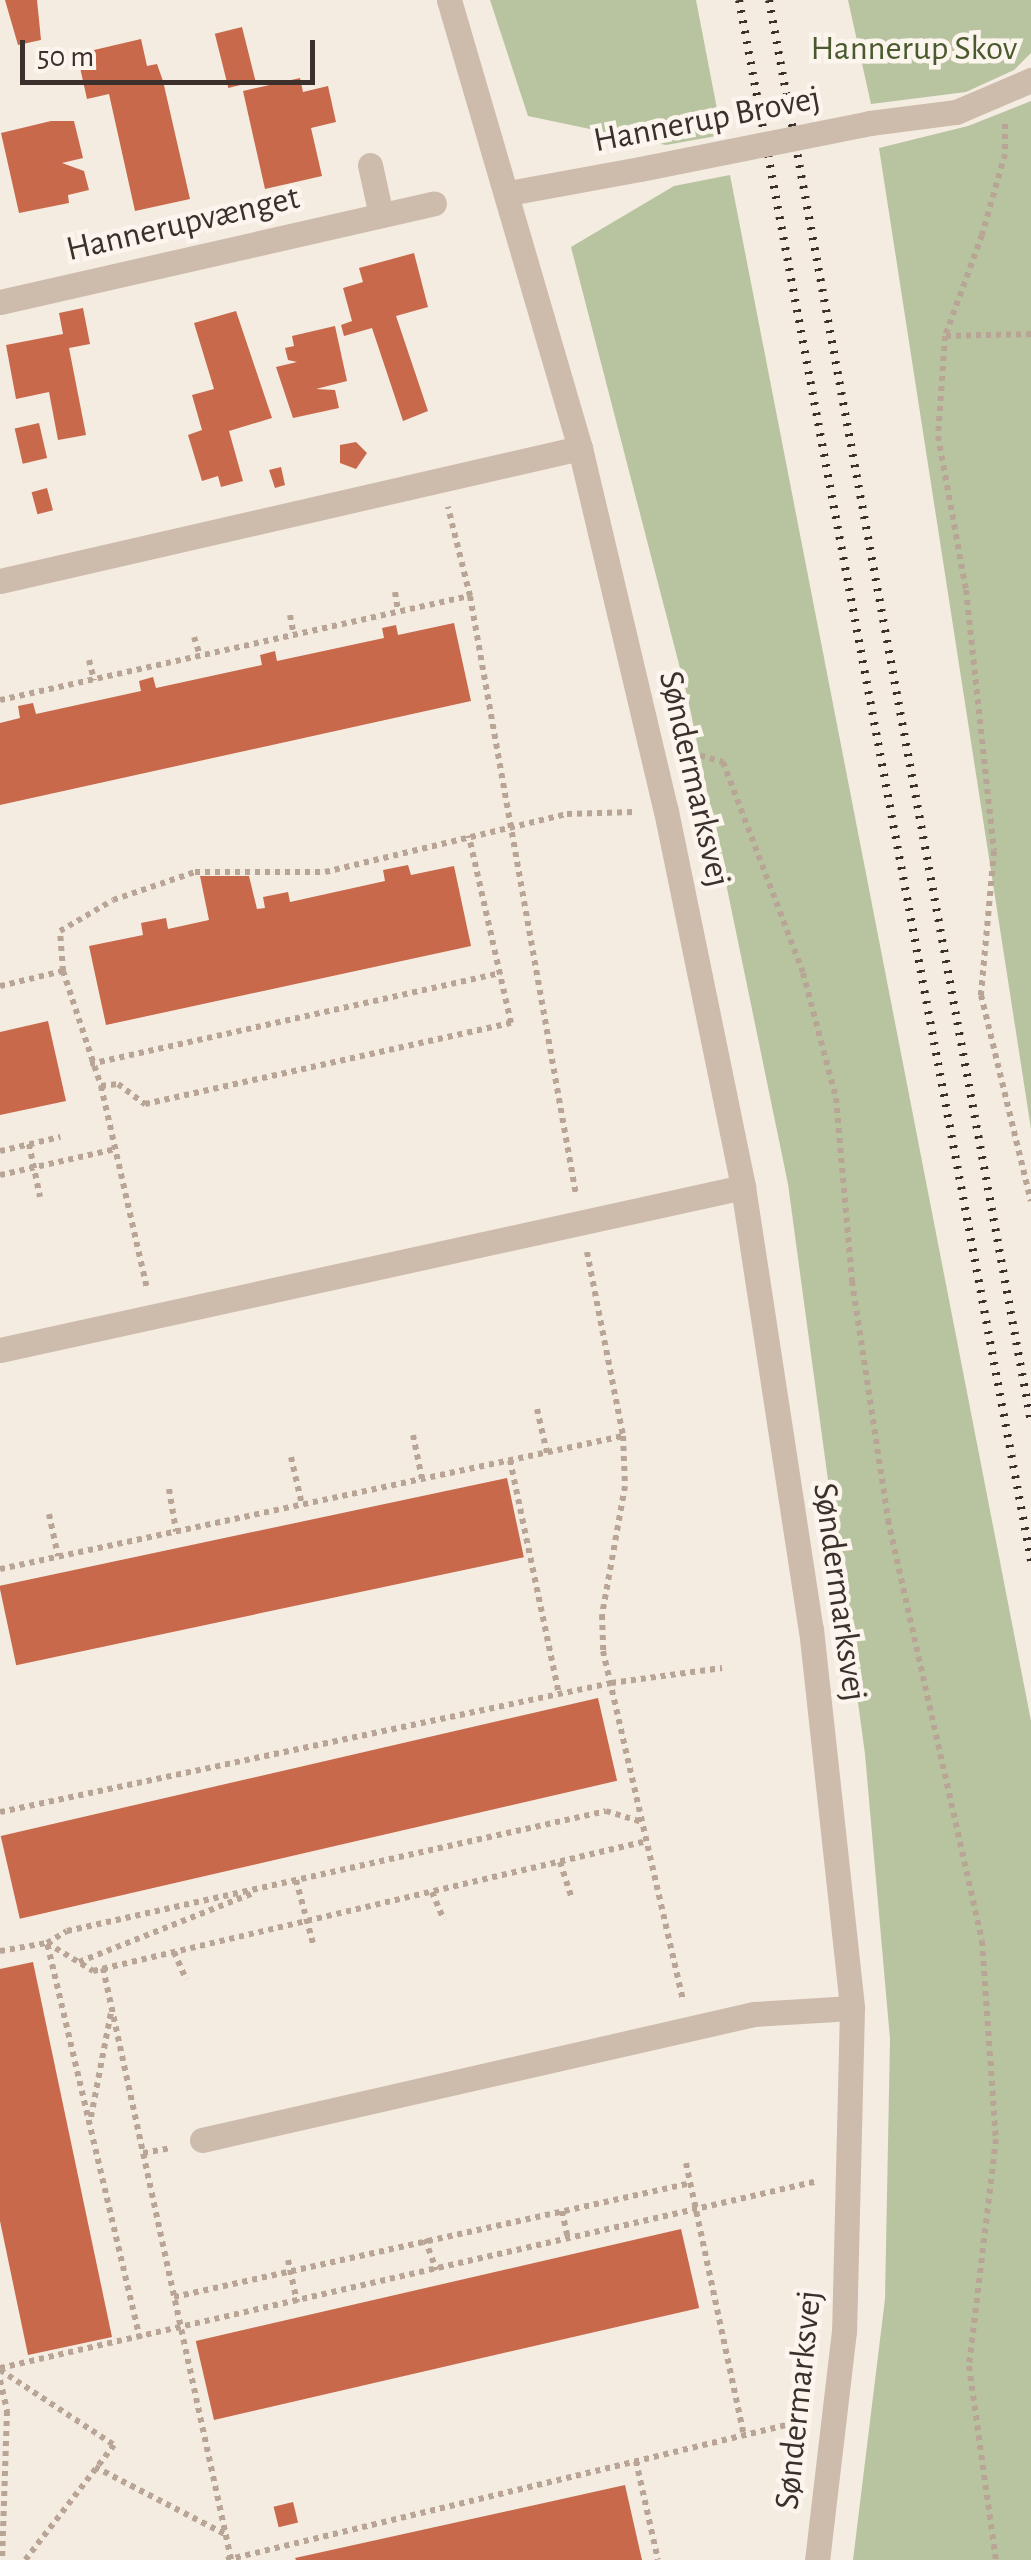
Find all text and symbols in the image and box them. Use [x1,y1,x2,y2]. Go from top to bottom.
scale bar [25,20,320,82]
park label: Hannerup Skov [811,28,1017,70]
text: 50 m [37,42,94,72]
street label: Hannerup Brovej [590,77,824,163]
street label: Hannerupvænget [62,177,304,271]
street label: Søndermarksvej [649,667,739,891]
street label: Søndermarksvej [803,1480,875,1704]
street label: Søndermarksvej [767,2288,831,2512]

